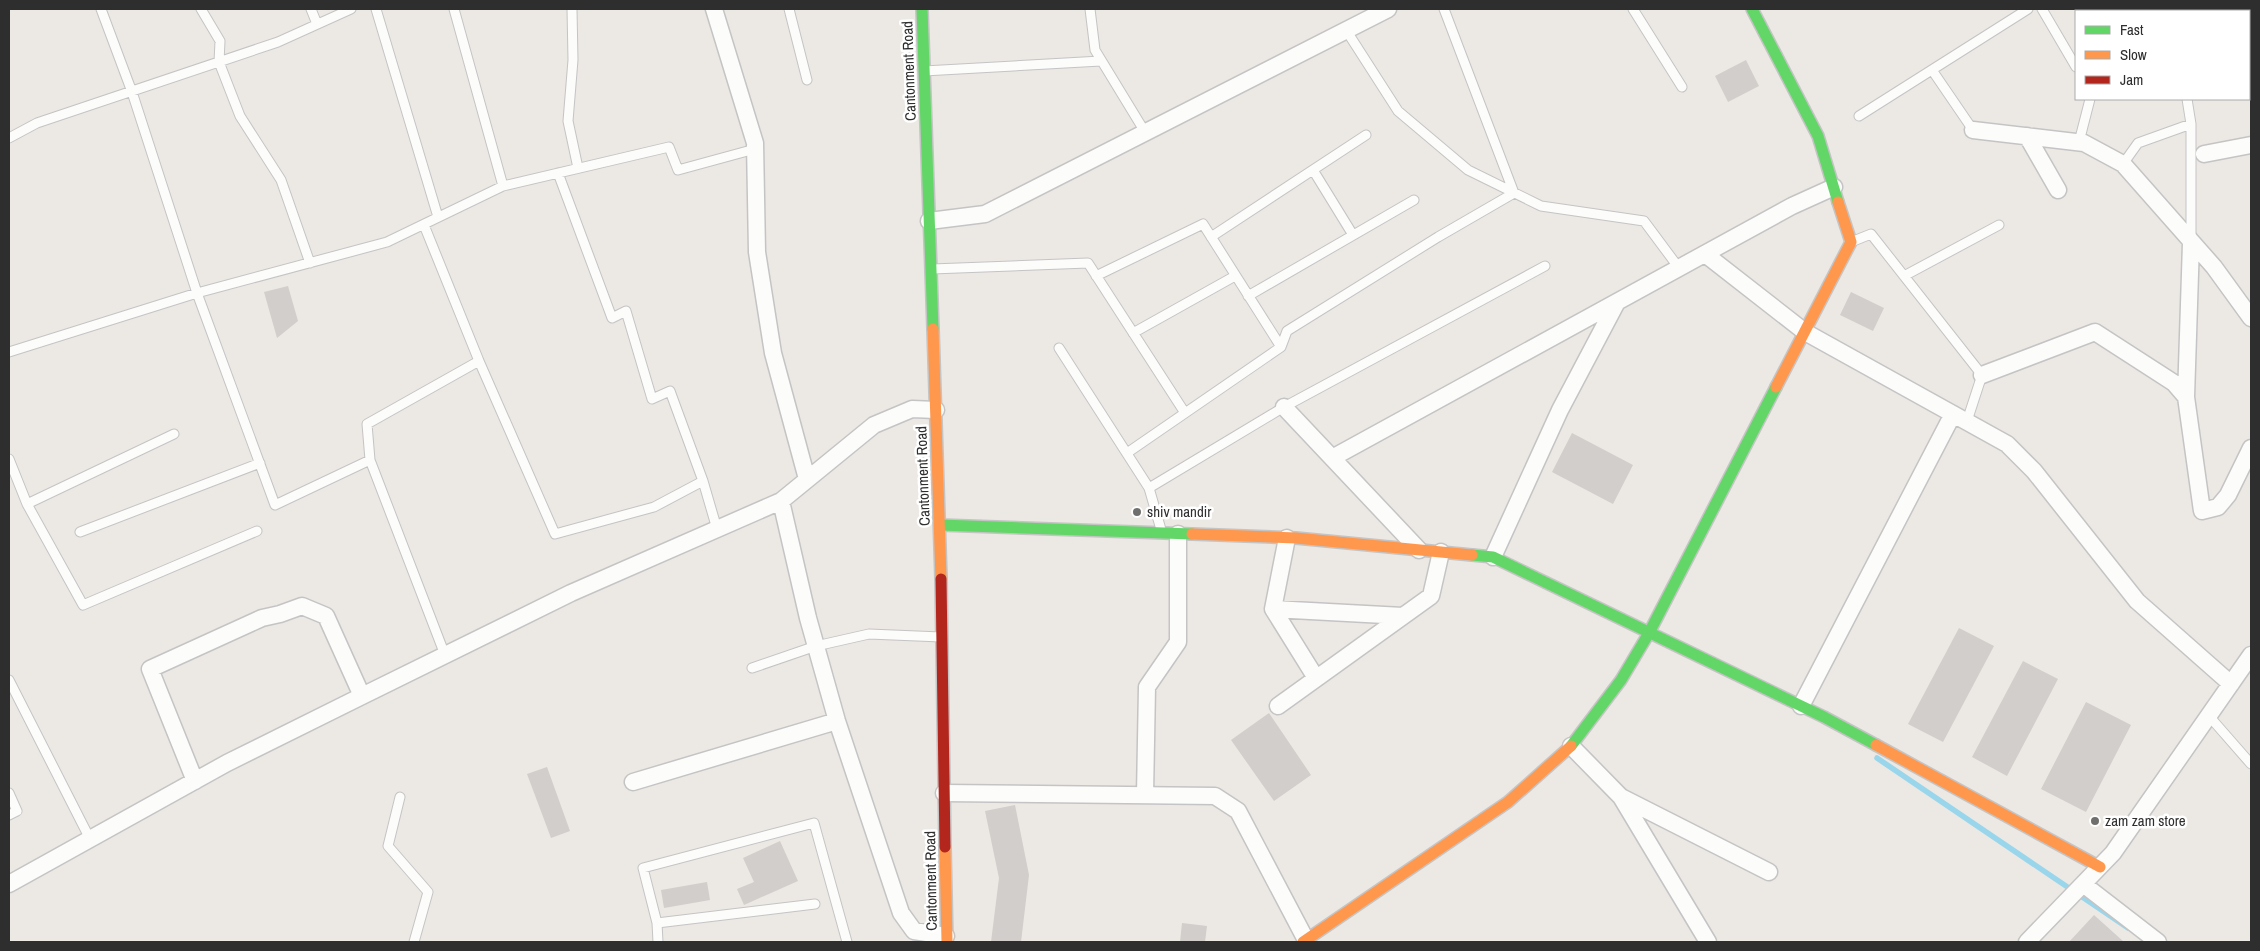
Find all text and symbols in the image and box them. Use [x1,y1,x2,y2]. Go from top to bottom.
legend [2075,10,2250,100]
text: Fast [2120,19,2144,40]
street label: Cantonment Road [896,21,921,121]
text: Slow [2120,44,2147,65]
text: Jam [2120,69,2143,90]
street label: Cantonment Road [910,426,935,526]
place label: shiv mandir [1147,501,1211,522]
marker: shiv mandir [1131,506,1143,518]
place label: zam zam store [2105,810,2186,831]
marker: zam zam store [2089,815,2101,827]
street label: Cantonment Road [919,831,942,931]

